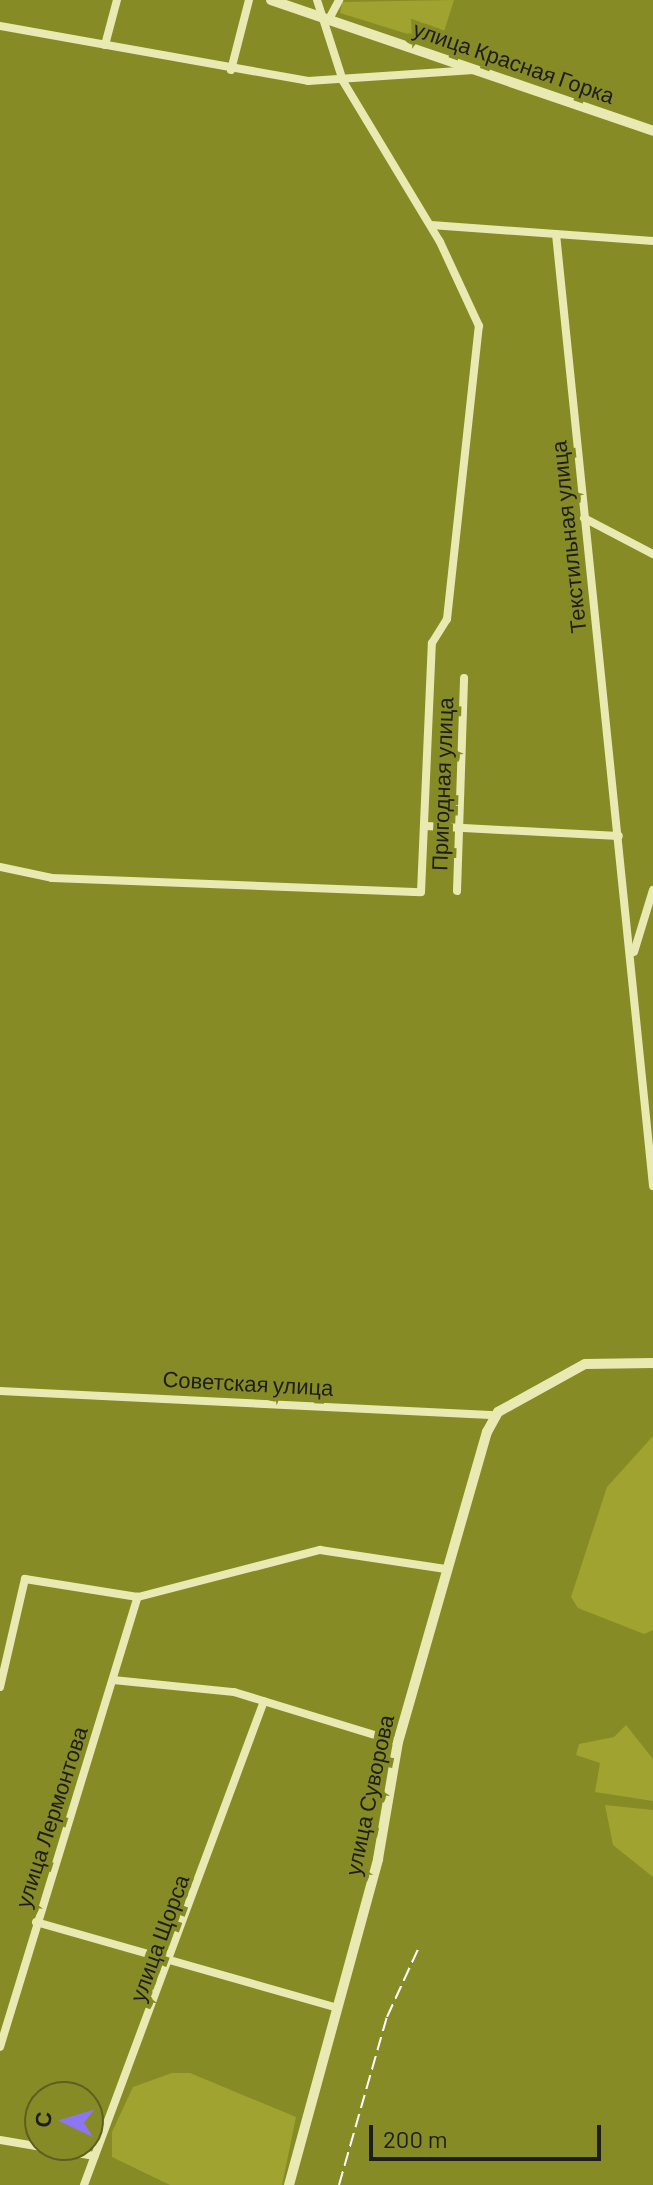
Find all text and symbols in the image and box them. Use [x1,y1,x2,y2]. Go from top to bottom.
street label: улица Красная Горка [410,15,618,109]
street label: Текстильная улица [545,440,591,634]
street label: Пригодная улица [426,697,458,871]
street label: Советская улица [162,1365,334,1401]
street label: улица Суворова [339,1712,399,1878]
street label: улица Лермонтова [9,1723,93,1911]
street label: улица Щорса [124,1871,194,2005]
north arrow [24,2081,104,2161]
scale bar [373,2109,605,2159]
text: С [29,2111,56,2128]
text: 200 m [383,2124,448,2153]

